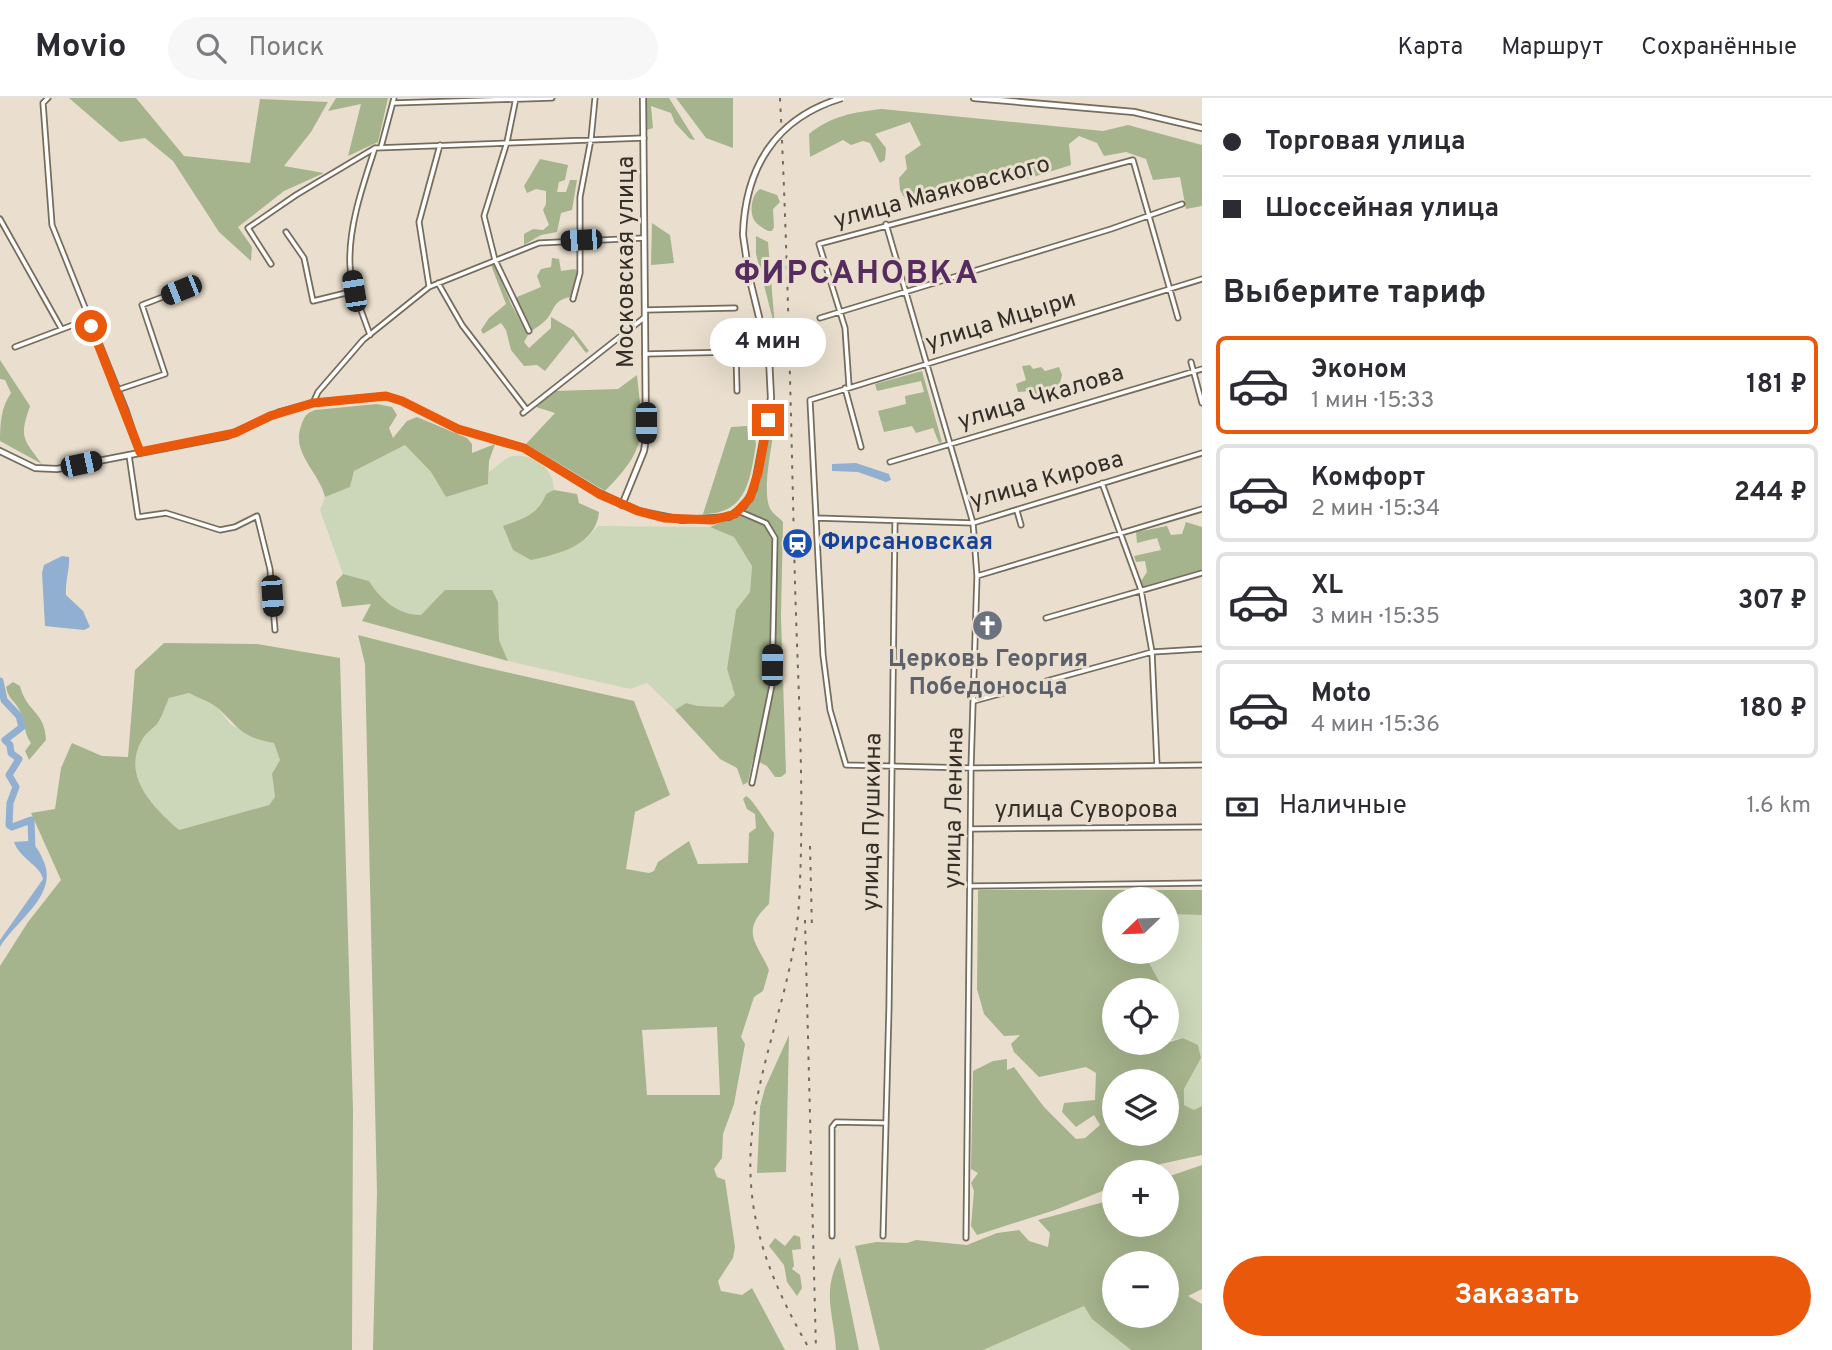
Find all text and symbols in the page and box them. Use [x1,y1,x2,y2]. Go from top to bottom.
search box [168,17,658,80]
text: Movio [35,27,126,69]
icon: search [192,29,230,67]
text: Поиск [248,32,324,65]
text: Карта [1397,33,1463,63]
text: Маршрут [1501,33,1603,63]
text: Сохранённые [1641,33,1797,63]
text: Торговая улица [1265,126,1466,159]
street label: улица Маяковского [831,150,1053,236]
street label: Московская улица [612,156,642,368]
text: Шоссейная улица [1265,193,1499,226]
car [560,228,603,252]
district label: ФИРСАНОВКА [734,255,980,295]
car [341,269,368,313]
car [158,272,205,308]
text: Выберите тариф [1223,274,1486,314]
street label: улица Мцыри [922,285,1080,359]
route start [75,310,107,342]
callout: 4 мин [710,318,826,368]
text: 4 мин [735,328,801,357]
icon: car [1227,354,1290,417]
text: Эконом [1311,354,1407,387]
street label: улица Чкалова [954,358,1128,438]
text: 181 ₽ [1746,369,1807,402]
text: 1 мин · 15:33 [1311,387,1434,416]
car [636,402,657,444]
route end [752,404,784,436]
street label: улица Кирова [967,445,1127,517]
car [59,449,104,479]
icon: car [1227,462,1290,525]
text: Комфорт [1311,462,1425,495]
text: 244 ₽ [1734,477,1807,510]
text: 2 мин · 15:34 [1311,495,1440,524]
station icon: Фирсановская [781,526,815,560]
place label: Фирсановская [821,528,993,558]
icon: car [1227,570,1290,633]
text: XL [1311,570,1343,603]
car [261,574,284,618]
text: 307 ₽ [1738,585,1807,618]
text: 3 мин · 15:35 [1311,603,1440,632]
church icon: Церковь Георгия Победоносца [971,609,1005,643]
car [762,644,783,686]
place label: Церковь Георгия Победоносца [888,645,1088,703]
icon: car [1227,678,1290,741]
text: Moto [1311,678,1371,711]
text: 180 ₽ [1740,693,1807,726]
text: 4 мин · 15:36 [1311,711,1440,740]
street label: улица Ленина [939,727,971,889]
street label: улица Пушкина [856,732,890,912]
icon: cash [1223,788,1261,826]
text: Наличные [1279,790,1407,823]
text: 1.6 km [1746,792,1811,821]
street label: улица Суворова [994,796,1178,826]
north arrow [1102,887,1180,964]
map controls [1102,887,1179,1328]
button: locate [1102,978,1179,1055]
button: layers [1102,1069,1179,1146]
button: + [1102,1160,1179,1237]
button: − [1102,1251,1179,1328]
button: Заказать [1223,1256,1811,1336]

